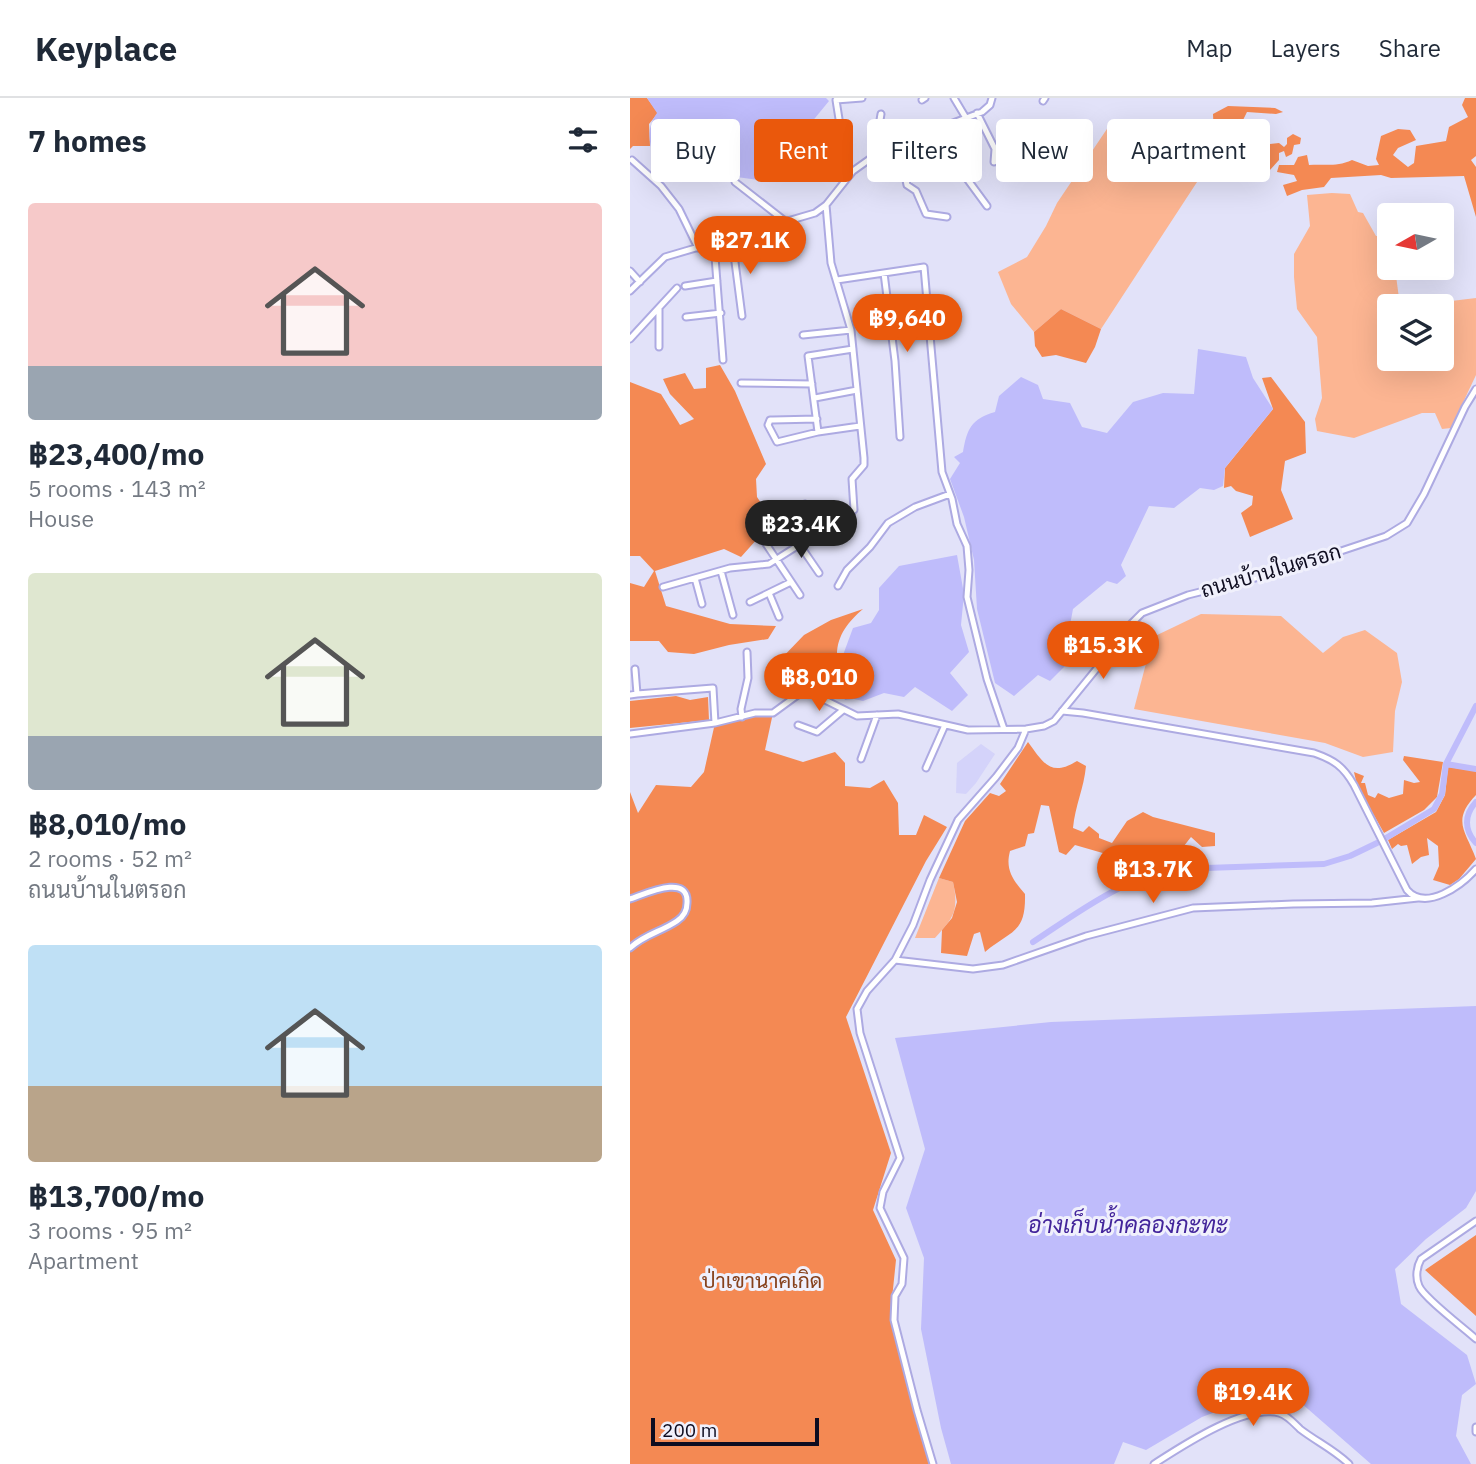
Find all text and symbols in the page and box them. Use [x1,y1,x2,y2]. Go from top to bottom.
text: Keyplace [35,27,177,70]
text: Map [1186,32,1233,64]
text: Layers [1271,32,1341,64]
text: Share [1379,32,1441,64]
chip: Buy [651,119,740,182]
chip: Rent [754,119,853,182]
chip: Filters [867,119,982,182]
chip: New [996,119,1093,182]
chip: Apartment [1107,119,1270,182]
text: 7 homes [28,121,147,160]
icon: filters [564,121,602,159]
north arrow [1377,203,1454,280]
map controls [1377,203,1454,371]
pin: ฿27.1K [693,216,807,276]
text: ฿27.1K [710,224,790,254]
icon: home [252,248,378,374]
pin: ฿9,640 [850,294,964,354]
button: layers [1377,294,1454,371]
text: ฿9,640 [868,302,946,332]
text: ฿23,400/mo [28,434,205,473]
text: 5 rooms · 143 m² [28,473,206,503]
pin: ฿23.4K [744,500,858,560]
text: House [28,503,94,533]
text: ฿23.4K [761,508,841,538]
street label: ถนนบ้านในตรอก [1197,537,1344,603]
icon: home [252,619,378,745]
pin: ฿15.3K [1046,622,1160,681]
text: ฿15.3K [1063,629,1143,659]
pin: ฿8,010 [762,654,876,713]
text: ฿8,010 [780,661,858,691]
text: ฿8,010/mo [28,804,187,843]
text: 2 rooms · 52 m² [28,843,192,873]
pin: ฿13.7K [1096,846,1210,905]
text: ฿13.7K [1113,853,1193,883]
text: ถนนบ้านในตรอก [28,874,187,904]
icon: home [252,990,378,1116]
text: ฿13,700/mo [28,1176,205,1215]
water label: อ่างเก็บน้ำคลองกะทะ [1028,1205,1229,1239]
text: 3 rooms · 95 m² [28,1215,192,1245]
text: Apartment [28,1245,139,1275]
park label: ป่าเขานาคเกิด [702,1266,822,1294]
pin: ฿19.4K [1196,1368,1310,1428]
text: ฿19.4K [1213,1376,1293,1406]
scale bar [651,1415,819,1447]
text: 200 m [662,1418,717,1442]

